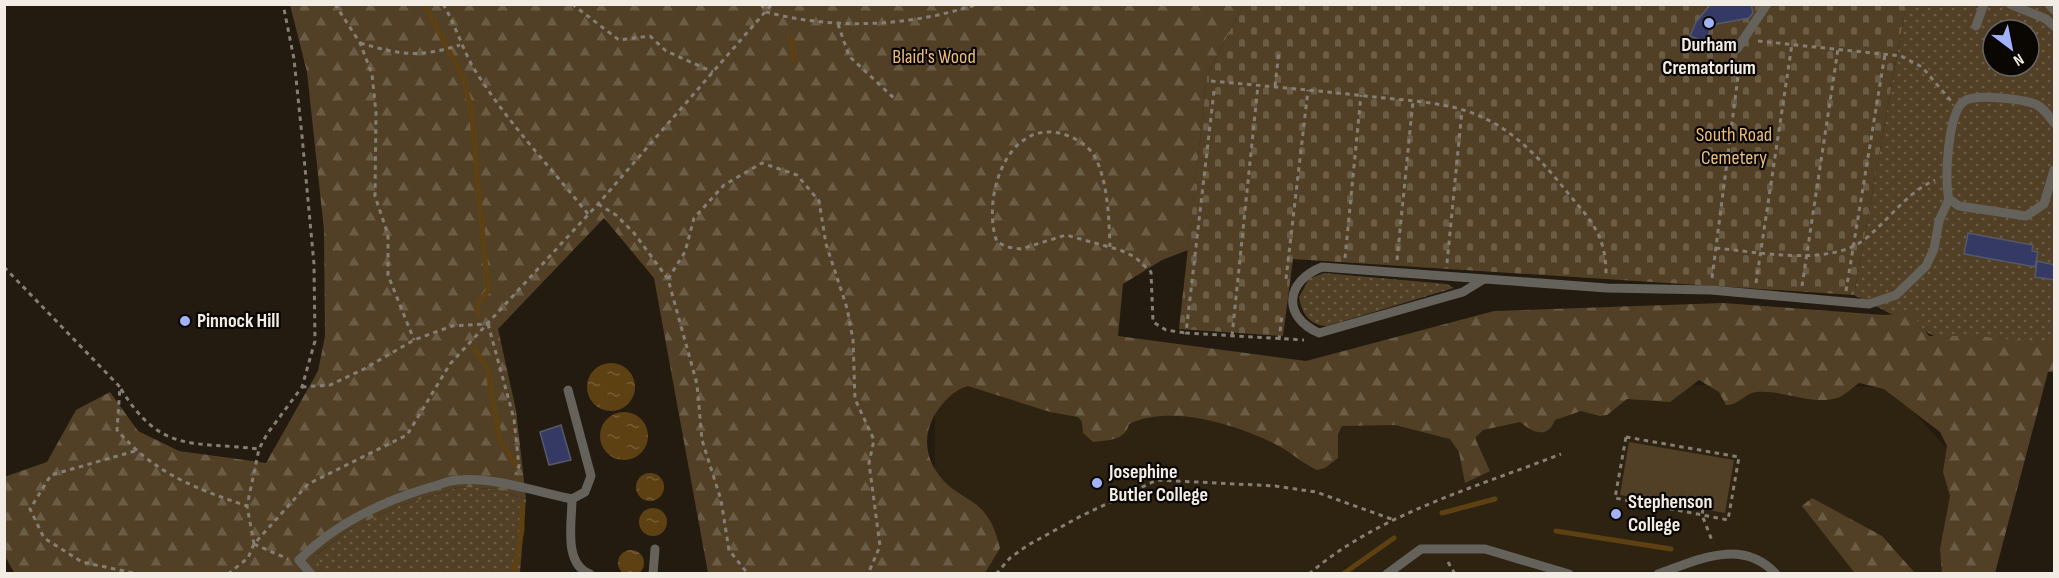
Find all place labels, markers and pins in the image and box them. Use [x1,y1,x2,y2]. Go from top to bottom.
marker: Durham Crematorium [1702,16,1716,30]
place label: Durham Crematorium [1662,33,1756,80]
place label: Pinnock Hill [197,309,279,333]
marker: Pinnock Hill [178,314,192,328]
place label: Josephine Butler College [1108,460,1208,507]
marker: Josephine Butler College [1090,476,1104,490]
place label: Stephenson College [1628,490,1712,537]
marker: Stephenson College [1609,507,1623,521]

